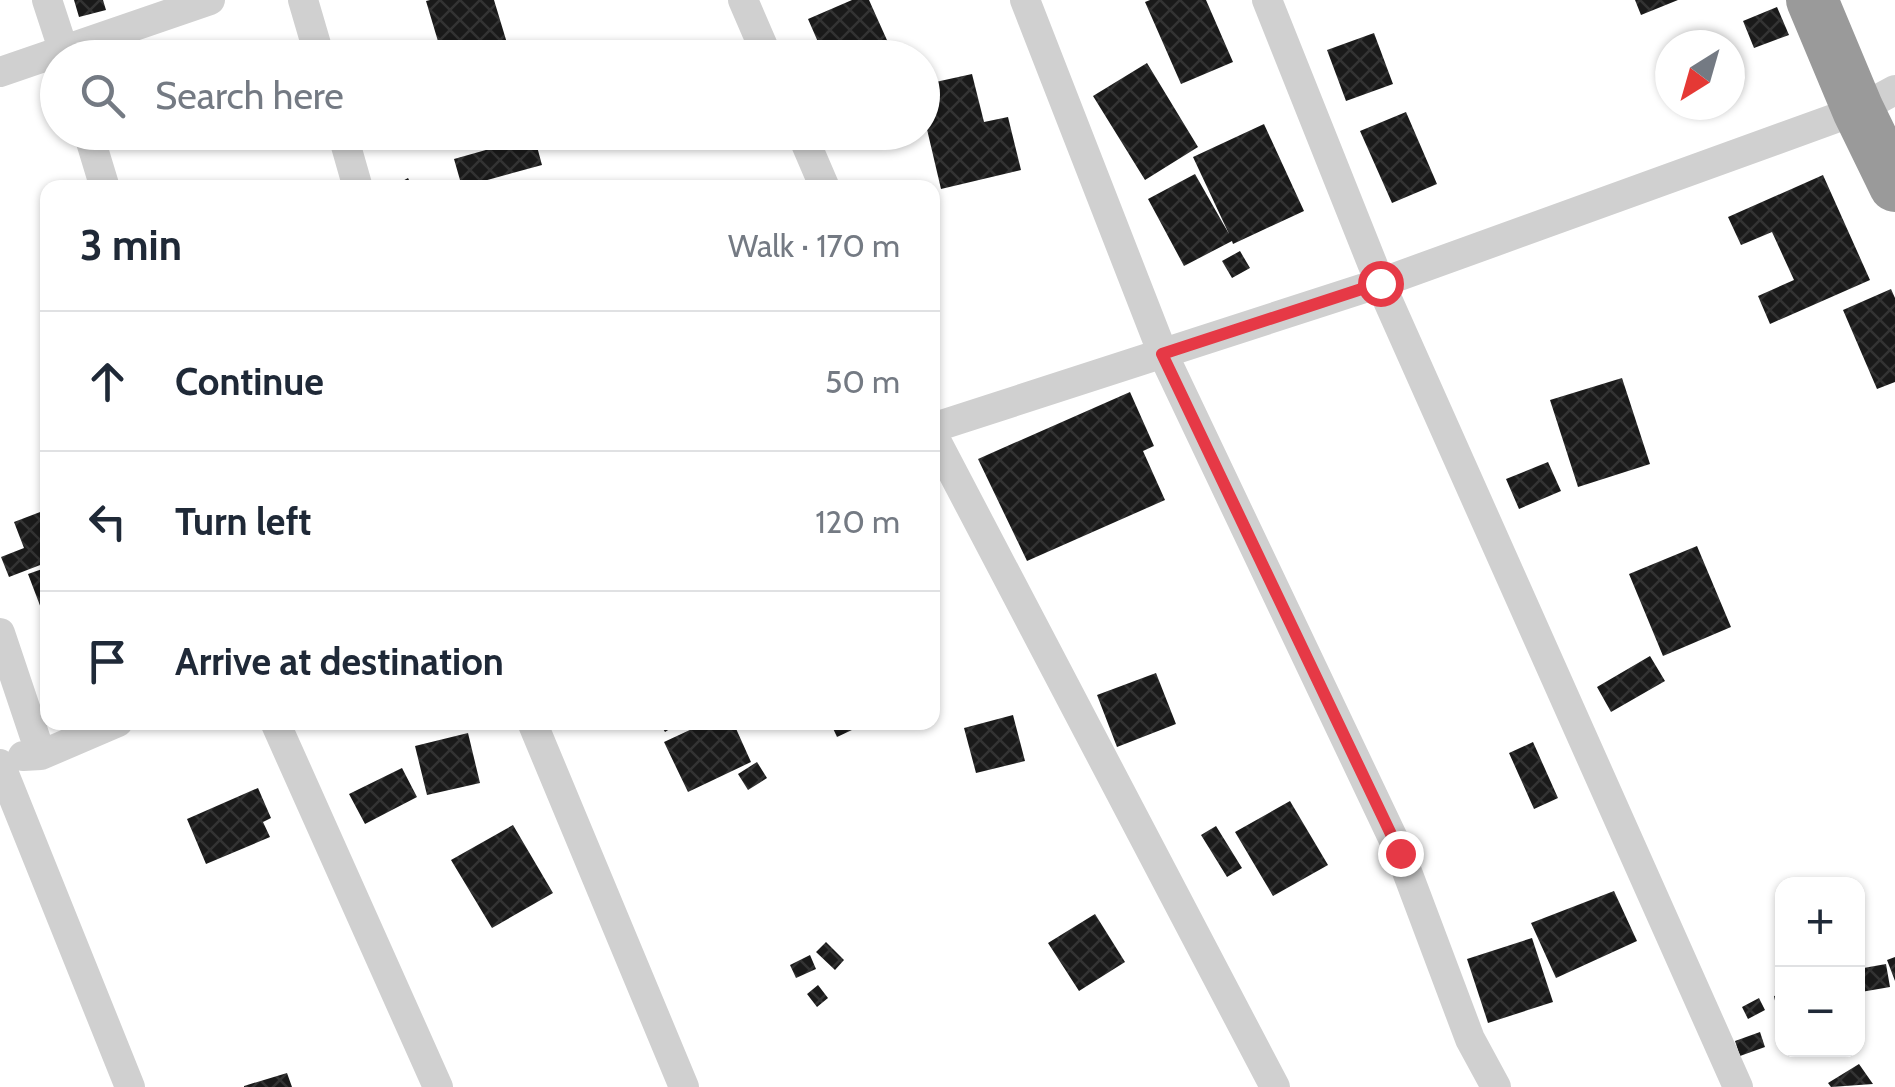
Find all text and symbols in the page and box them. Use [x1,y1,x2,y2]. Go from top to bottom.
north arrow [1655,30,1745,120]
search box [40,40,940,150]
icon: search [75,68,130,123]
text: Search here [155,72,344,119]
text: 3 min [80,219,182,271]
text: Walk · 170 m [728,226,900,265]
route start [1358,261,1404,307]
icon: ahead [80,354,135,409]
text: Continue [175,358,324,405]
text: 50 m [825,362,900,401]
icon: left [80,494,135,549]
text: Turn left [175,498,311,545]
text: 120 m [815,502,900,541]
icon: arrive [80,634,135,689]
text: Arrive at destination [175,638,504,685]
route end [1378,831,1424,877]
map controls [1775,877,1865,1057]
button: + [1775,877,1865,967]
button: − [1775,967,1865,1057]

